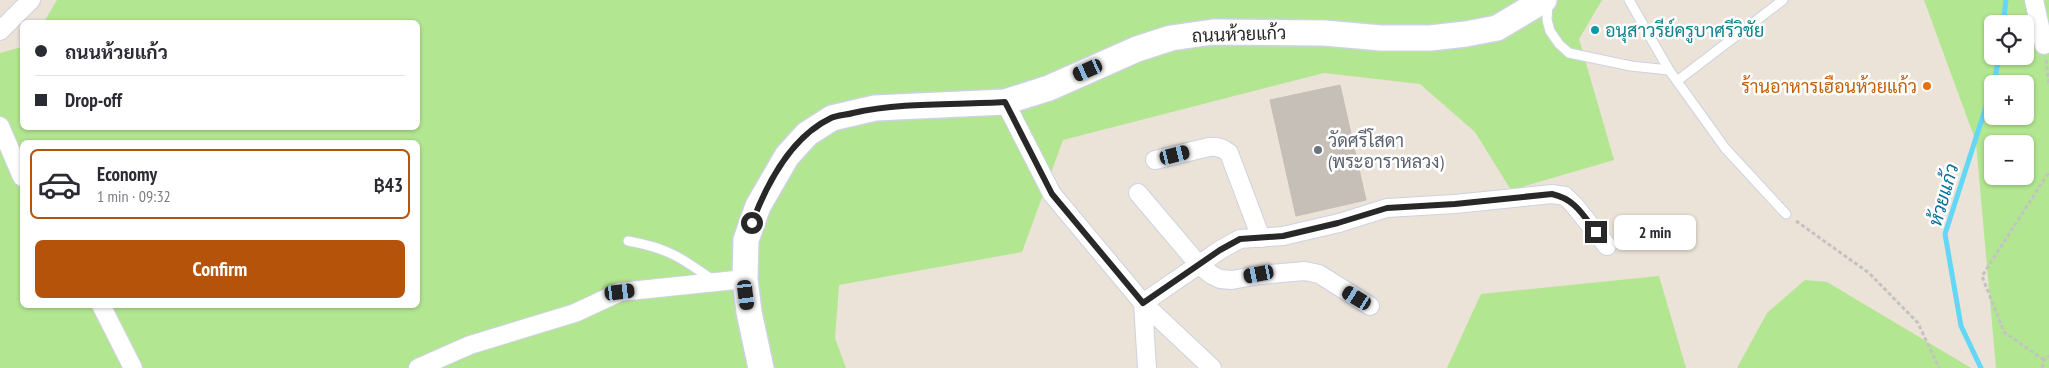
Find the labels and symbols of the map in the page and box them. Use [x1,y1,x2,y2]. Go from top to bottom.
place label: อนุสาวรีย์ครูบาศรีวิชัย [1605,18,1764,44]
street label: ถนนห้วยแก้ว [1191,21,1287,47]
marker: อนุสาวรีย์ครูบาศรีวิชัย [1589,24,1601,36]
car [1071,57,1104,83]
place label: ร้านอาหารเฮือนห้วยแก้ว [1741,75,1917,98]
marker: ร้านอาหารเฮือนห้วยแก้ว [1921,80,1933,92]
place label: วัดศรีโสดา (พระอาราหลวง) [1328,128,1444,173]
car [1158,144,1191,166]
marker: วัดศรีโสดา (พระอาราหลวง) [1312,144,1324,156]
water label: ห้วยแก้ว [1923,161,1963,229]
route start [741,212,763,234]
callout: 2 min [1614,214,1696,250]
route end [1585,221,1607,243]
car [1242,264,1275,284]
car [736,279,755,311]
car [604,283,635,301]
car [1340,284,1373,312]

